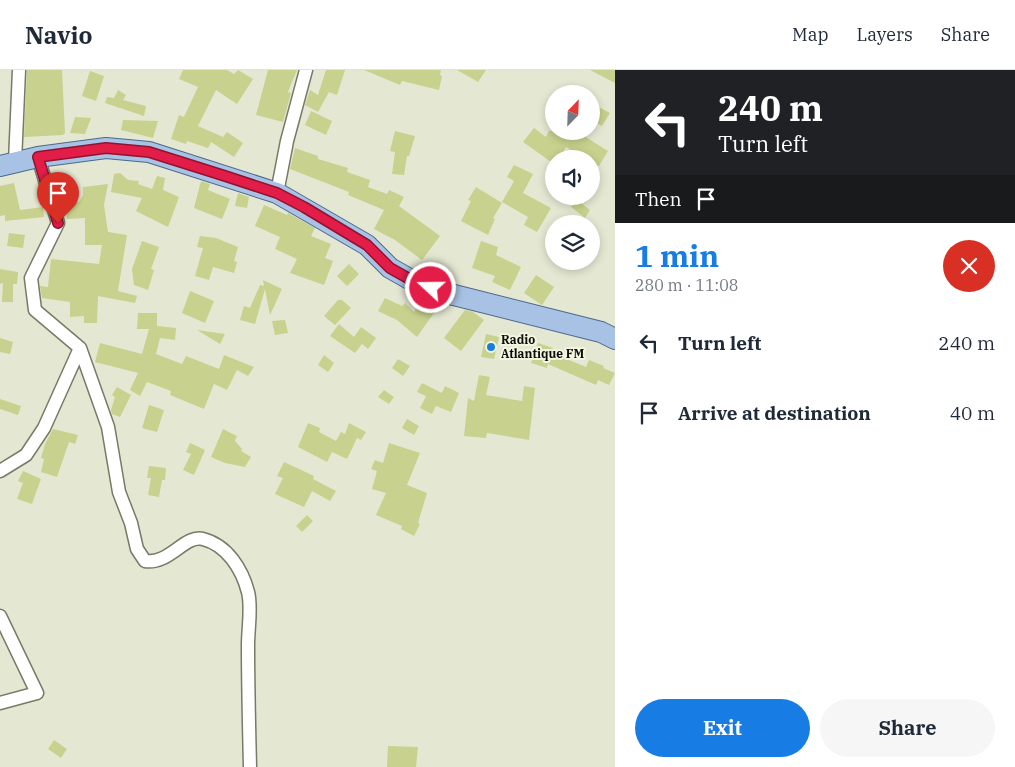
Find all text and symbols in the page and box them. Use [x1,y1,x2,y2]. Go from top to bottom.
text: Navio [25,19,93,51]
text: Map [792,23,829,46]
text: Layers [857,23,913,46]
text: Share [941,23,990,46]
north arrow [545,85,600,140]
map controls [545,85,600,270]
text: 240 m [718,85,823,131]
icon: left [635,90,700,155]
text: Turn left [718,129,808,158]
button: sound [545,150,600,205]
pin [37,172,79,223]
icon: arrive [44,179,72,207]
icon: arrive [692,185,720,213]
text: Then [635,187,682,211]
button: layers [545,215,600,270]
text: 1 min [635,236,719,275]
button: close [943,240,995,292]
position arrow [404,261,456,313]
text: 280 m · 11:08 [635,275,738,295]
icon: left [635,329,663,357]
text: Turn left [678,331,761,355]
text: 240 m [938,331,995,355]
place label: Radio Atlantique FM [501,332,585,361]
marker: Radio Atlantique FM [485,341,497,353]
icon: arrive [635,399,663,427]
text: Arrive at destination [678,401,871,425]
text: 40 m [950,401,995,425]
button: Exit [635,699,810,757]
button: Share [820,699,995,757]

